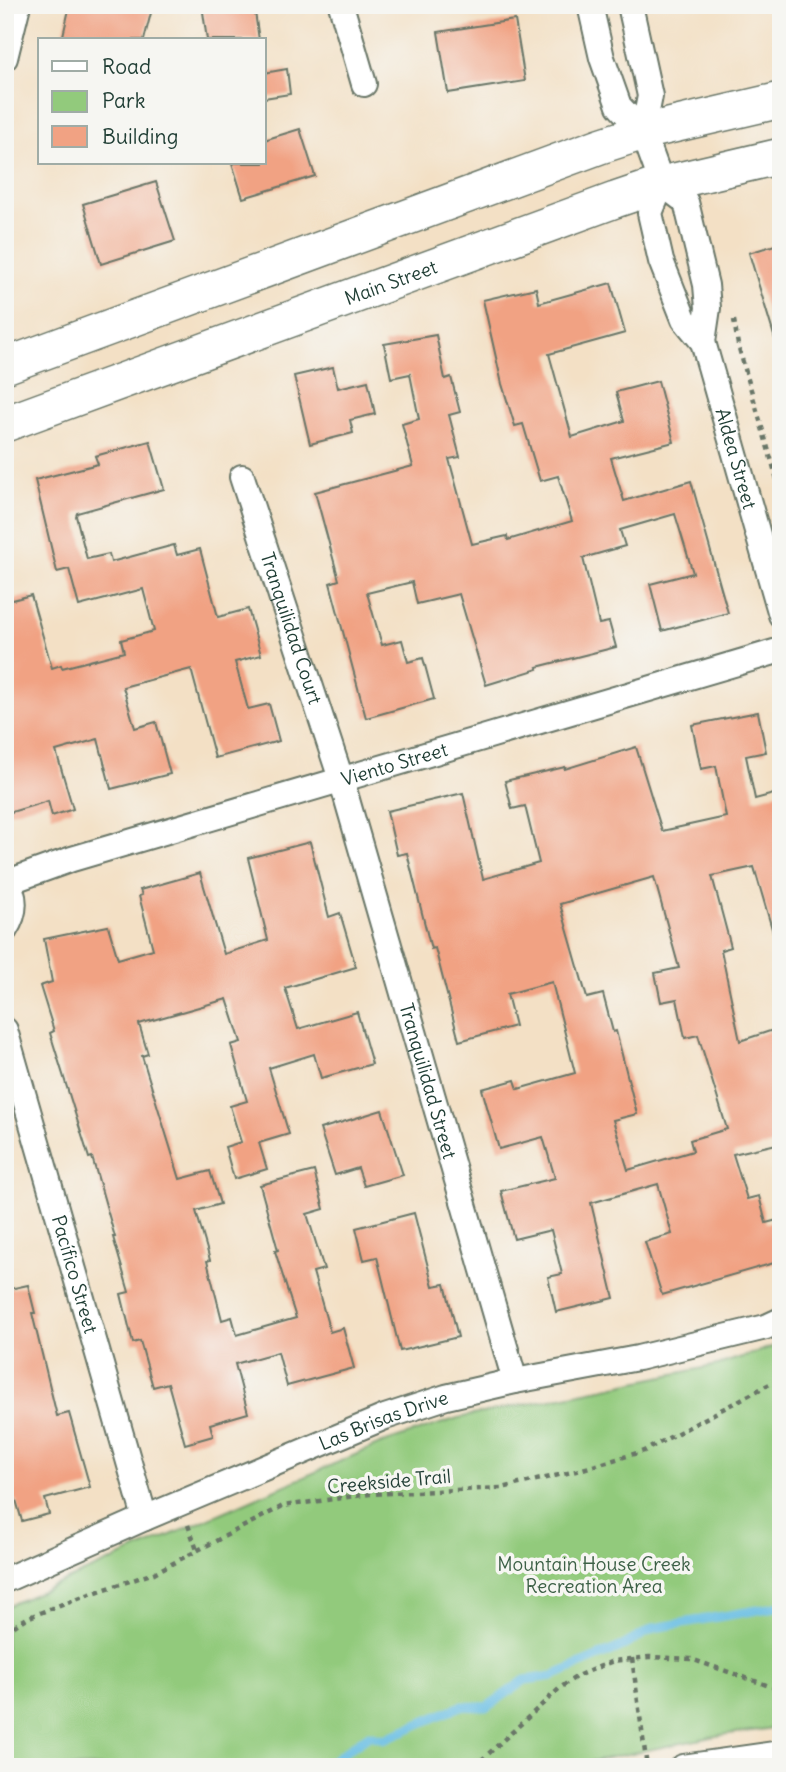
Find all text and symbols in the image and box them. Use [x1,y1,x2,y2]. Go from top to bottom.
legend [38,38,266,164]
text: Road [102,53,151,80]
text: Park [102,87,145,114]
text: Building [102,123,178,150]
street label: Main Street [341,254,440,310]
street label: Aldea Street [710,405,762,512]
street label: Tranquilidad Court [255,549,328,707]
street label: Viento Street [338,737,450,791]
street label: Tranquilidad Street [394,1000,462,1161]
street label: Pacífico Street [47,1212,103,1336]
street label: Las Brisas Drive [315,1385,451,1455]
street label: Creekside Trail [326,1464,452,1498]
park label: Mountain House Creek Recreation Area [497,1552,691,1598]

